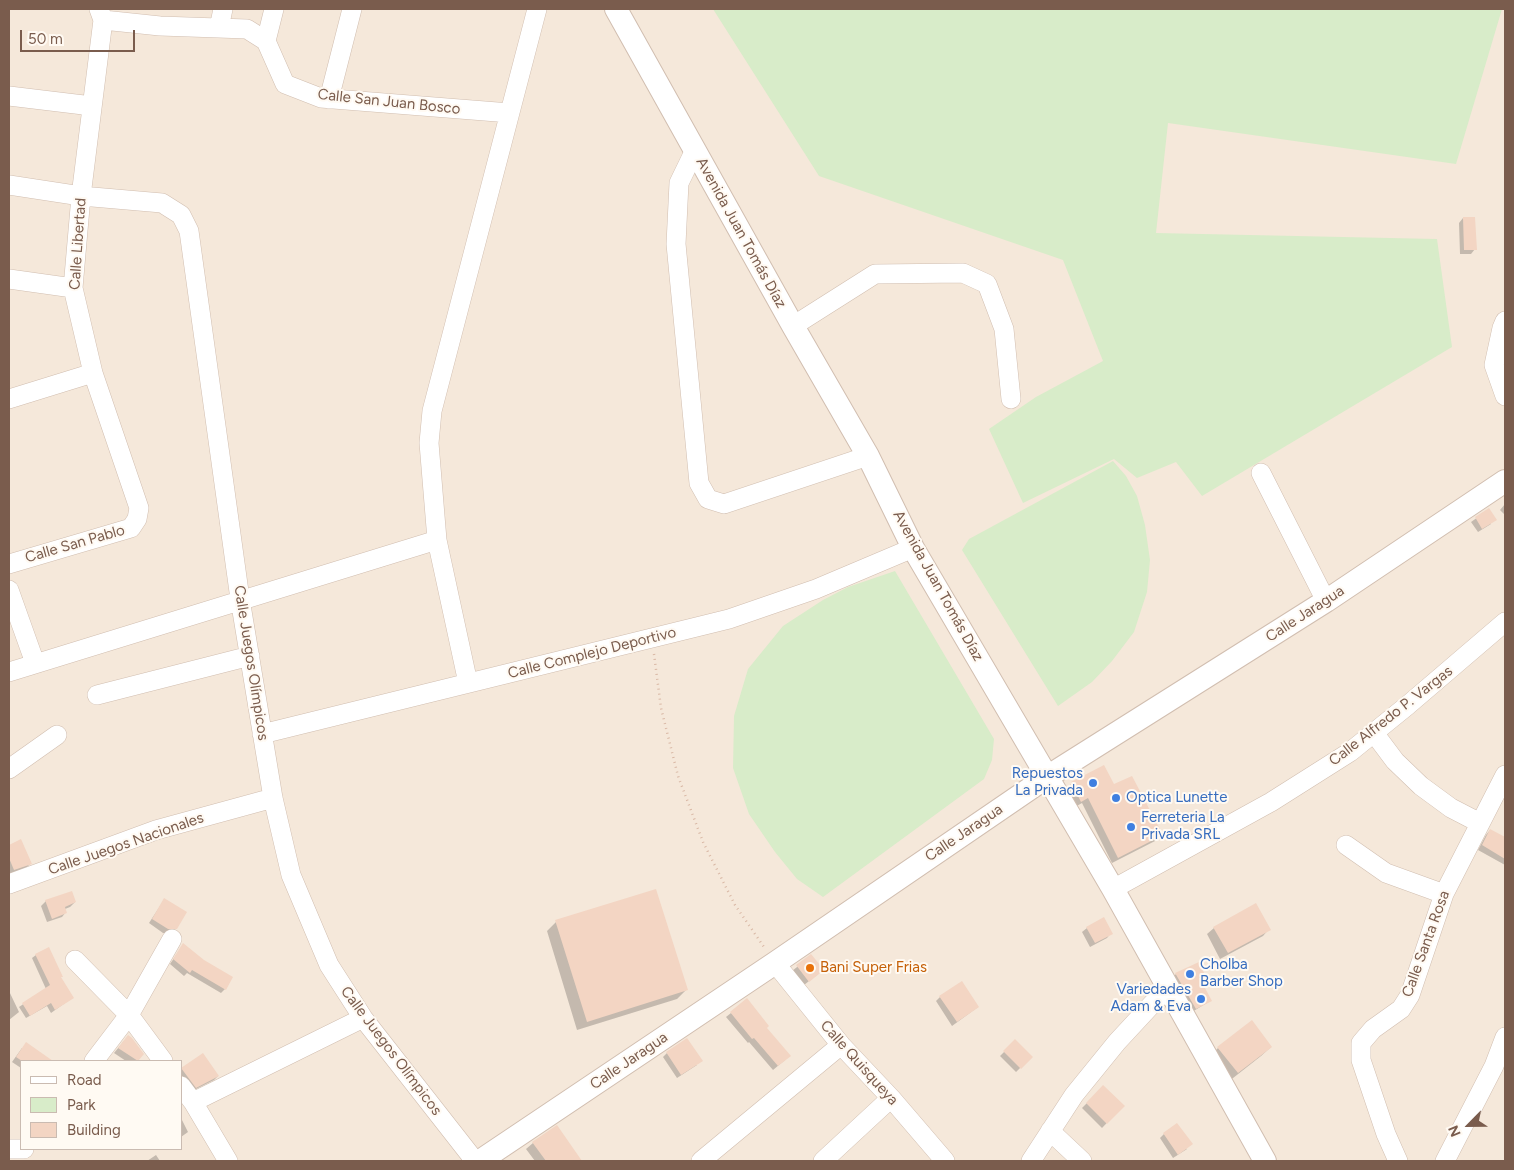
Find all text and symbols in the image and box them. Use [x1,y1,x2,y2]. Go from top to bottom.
scale bar [22,20,138,52]
text: 50 m [28,30,63,48]
street label: Calle San Juan Bosco [317,86,461,118]
street label: Avenida Juan Tomás Díaz [692,154,790,312]
street label: Calle Libertad [66,197,90,291]
street label: Avenida Juan Tomás Díaz [889,507,987,665]
street label: Calle San Pablo [23,521,127,567]
street label: Calle Jaragua [1262,582,1348,646]
street label: Calle Juegos Olímpicos [230,584,272,742]
street label: Calle Complejo Deportivo [506,623,678,683]
street label: Calle Alfredo P. Vargas [1326,662,1456,770]
place label: Repuestos La Privada [1012,765,1083,800]
marker: Repuestos La Privada [1087,777,1099,789]
place label: Optica Lunette [1126,789,1227,807]
marker: Optica Lunette [1110,792,1122,804]
street label: Calle Jaragua [922,800,1006,866]
street label: Calle Juegos Nacionales [46,809,206,879]
place label: Ferreteria La Privada SRL [1141,809,1225,844]
marker: Ferreteria La Privada SRL [1125,821,1137,833]
street label: Calle Santa Rosa [1398,888,1454,1000]
place label: Cholba Barber Shop [1200,956,1283,991]
place label: Bani Super Frias [820,959,927,977]
marker: Bani Super Frias [804,962,816,974]
marker: Cholba Barber Shop [1184,968,1196,980]
place label: Variedades Adam & Eva [1111,981,1191,1016]
street label: Calle Juegos Olímpicos [337,983,445,1119]
marker: Variedades Adam & Eva [1195,993,1207,1005]
street label: Calle Quisqueya [816,1017,902,1109]
street label: Calle Jaragua [587,1028,671,1094]
legend [20,1060,182,1150]
text: Road [67,1071,102,1089]
text: Park [67,1096,96,1114]
north arrow [1444,1100,1494,1150]
text: Building [67,1121,121,1139]
text: N [1445,1123,1465,1139]

